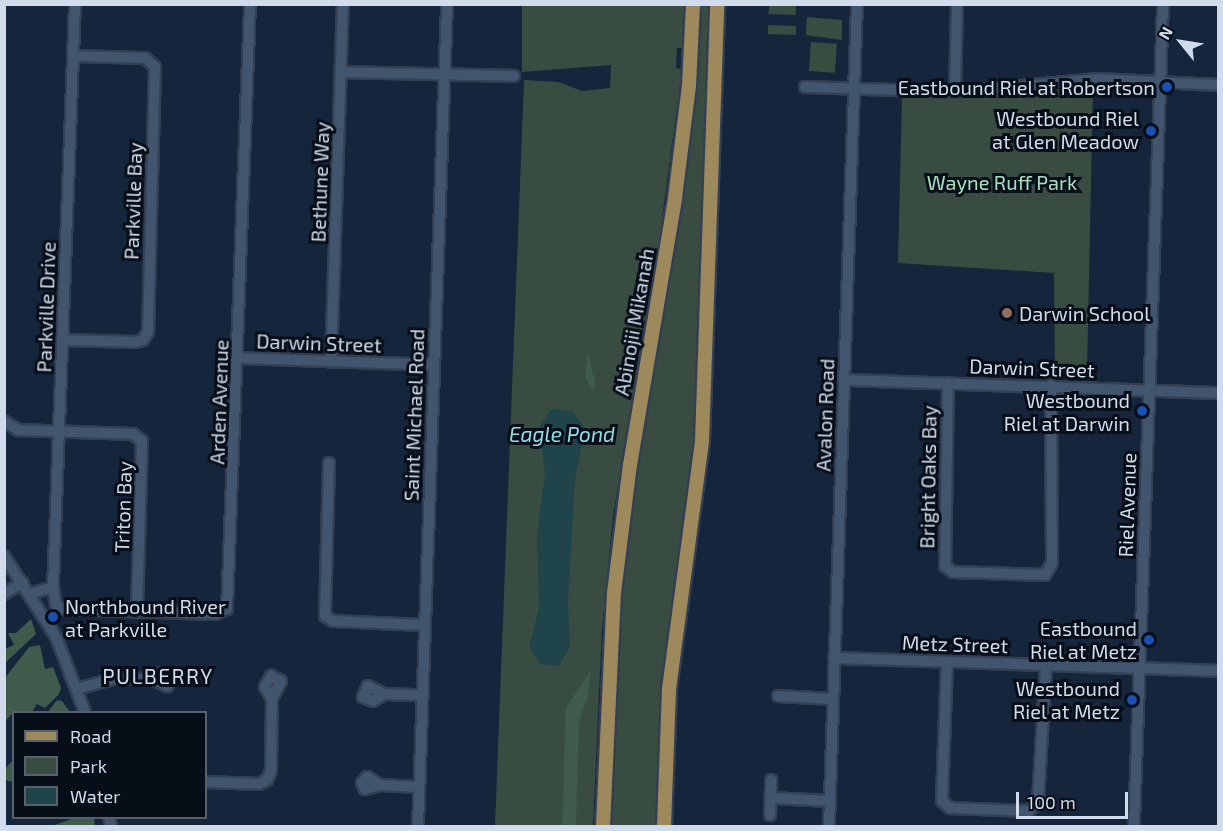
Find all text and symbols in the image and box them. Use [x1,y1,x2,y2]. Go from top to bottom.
north arrow [1151,12,1211,72]
text: N [1154,23,1176,43]
place label: Eastbound Riel at Robertson [897,75,1155,99]
marker: Eastbound Riel at Robertson [1160,80,1174,94]
place label: Westbound Riel at Glen Meadow [992,107,1139,154]
street label: Bethune Way [306,121,334,243]
marker: Westbound Riel at Glen Meadow [1144,124,1158,138]
street label: Parkville Bay [119,142,147,260]
park label: Wayne Ruff Park [927,170,1077,194]
street label: Parkville Drive [32,241,60,373]
street label: Abinojii Mikanah [609,247,659,397]
place label: Darwin School [1019,301,1150,325]
marker: Darwin School [1000,306,1014,320]
street label: Saint Michael Road [399,328,429,502]
street label: Darwin Street [256,329,382,357]
street label: Arden Avenue [205,339,233,465]
street label: Darwin Street [969,354,1095,382]
street label: Avalon Road [811,358,839,472]
place label: Westbound Riel at Darwin [1003,388,1130,435]
marker: Westbound Riel at Darwin [1135,404,1149,418]
street label: Bright Oaks Bay [915,405,941,549]
water label: Eagle Pond [509,421,615,447]
street label: Riel Avenue [1113,452,1141,558]
street label: Triton Bay [109,461,137,553]
place label: Northbound River at Parkville [65,594,226,641]
marker: Northbound River at Parkville [46,610,60,624]
place label: Eastbound Riel at Metz [1029,616,1137,663]
street label: Metz Street [902,630,1008,658]
marker: Eastbound Riel at Metz [1142,633,1156,647]
district label: PULBERRY [102,663,214,689]
place label: Westbound Riel at Metz [1012,676,1120,723]
marker: Westbound Riel at Metz [1125,693,1139,707]
legend [12,711,207,819]
text: Road [70,725,111,747]
text: Park [70,755,107,777]
scale bar [1019,780,1132,818]
text: Water [70,785,120,807]
text: 100 m [1027,791,1076,813]

